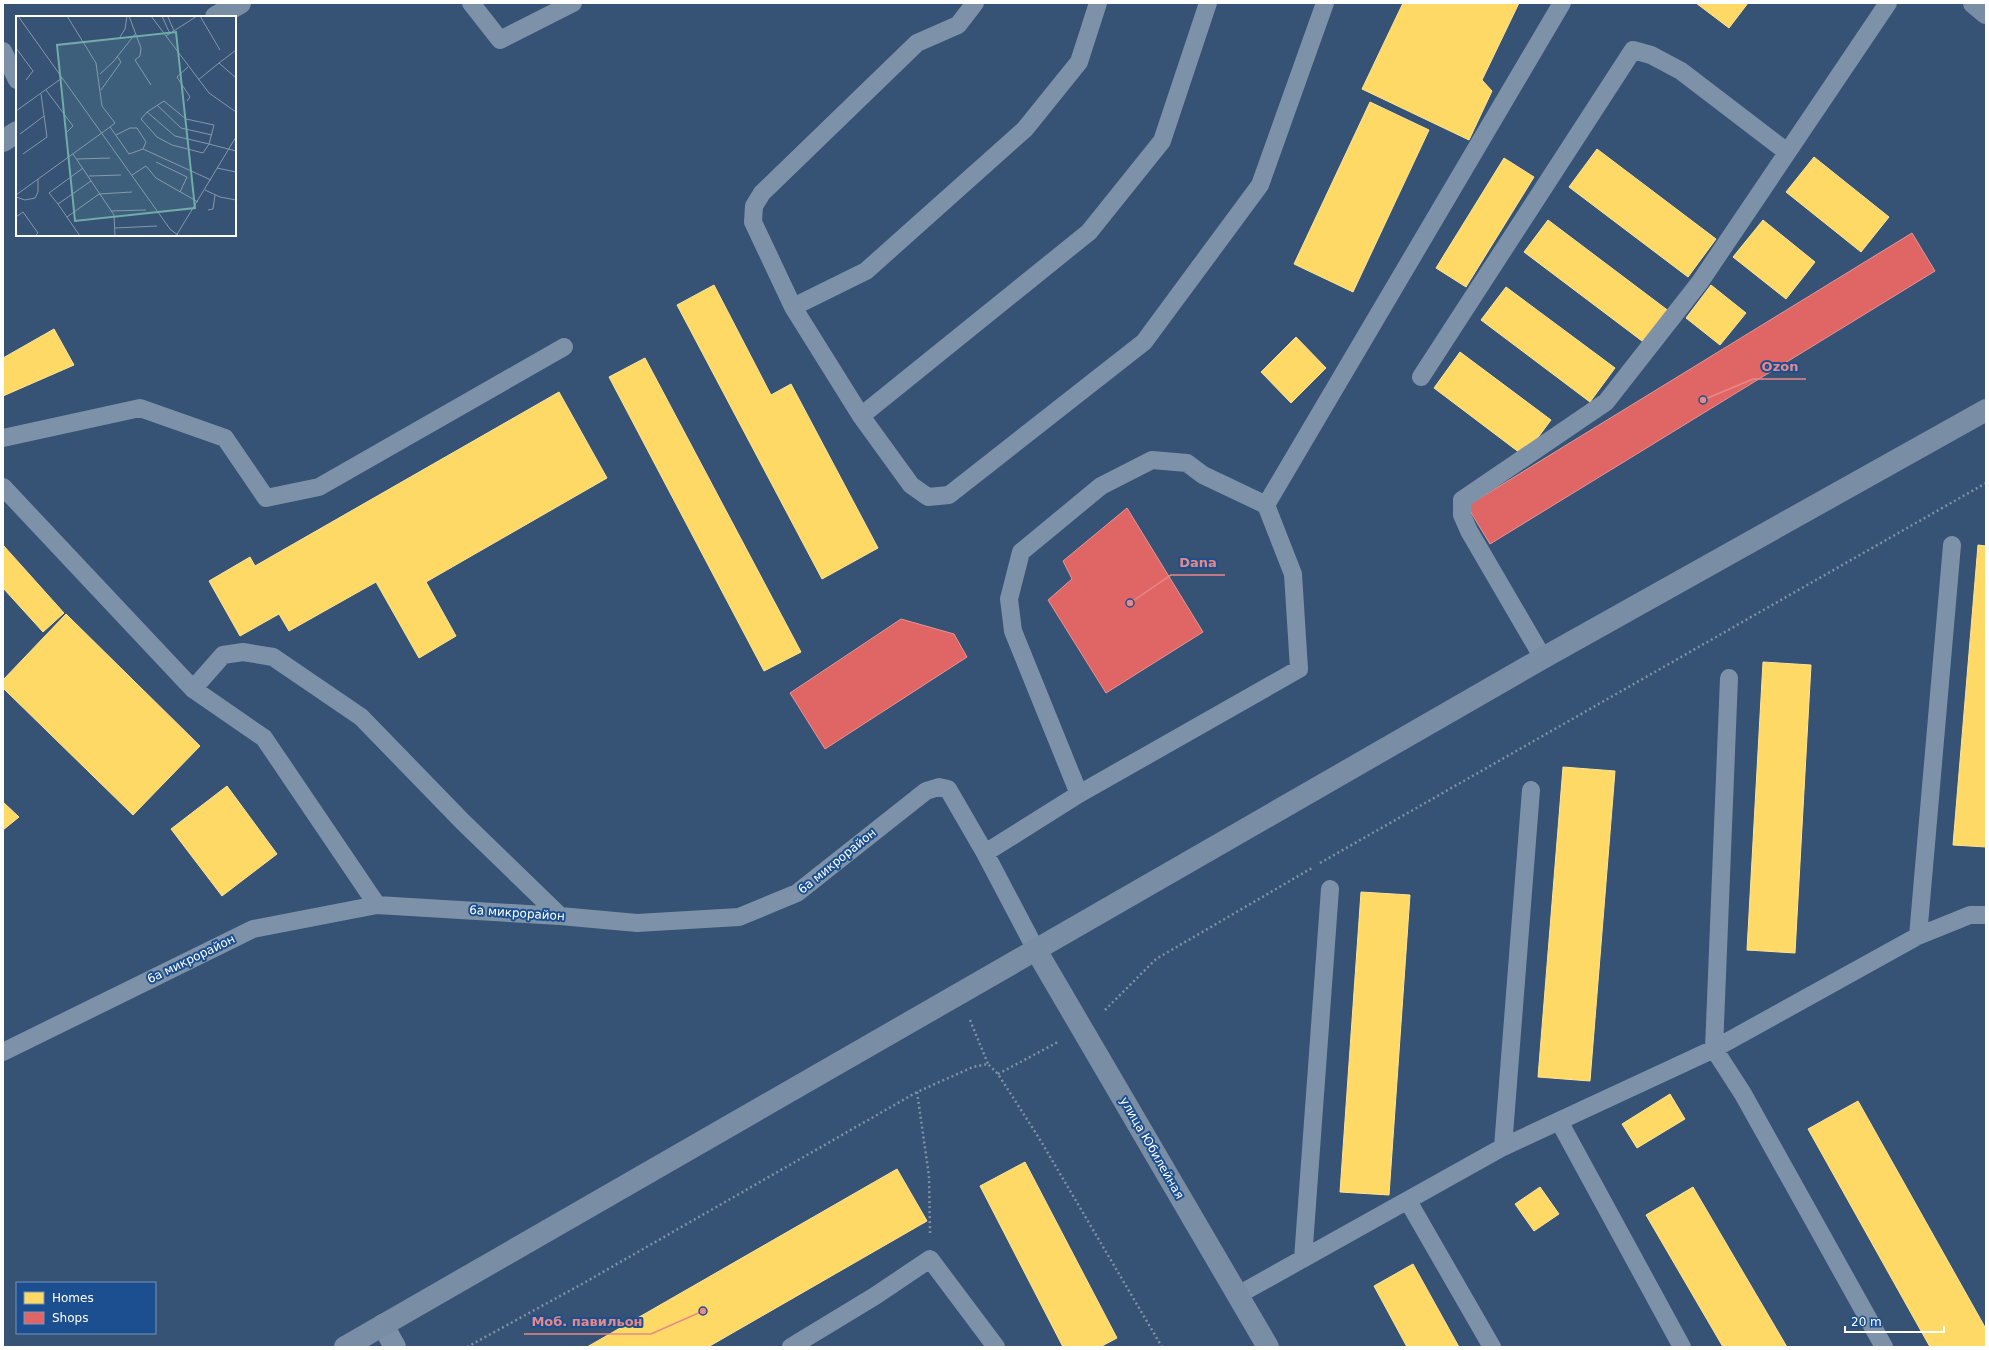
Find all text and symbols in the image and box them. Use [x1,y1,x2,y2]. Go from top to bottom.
inset map [16,16,236,236]
callout: Ozon [1753,354,1806,379]
text: Ozon [1762,359,1798,374]
callout: Dana [1171,550,1225,575]
text: Dana [1179,555,1217,570]
street label: 6а микрорайон [795,825,879,897]
street label: 6а микрорайон [469,903,565,923]
street label: 6а микрорайон [145,932,237,986]
street label: улица Юбилейная [1117,1095,1187,1201]
legend [16,1282,156,1334]
text: Homes [52,1291,94,1305]
scale bar [1845,1308,1944,1334]
callout: Моб. павильон [524,1309,651,1334]
text: Shops [52,1311,88,1325]
text: Моб. павильон [531,1314,643,1329]
text: 20 m [1851,1315,1882,1329]

